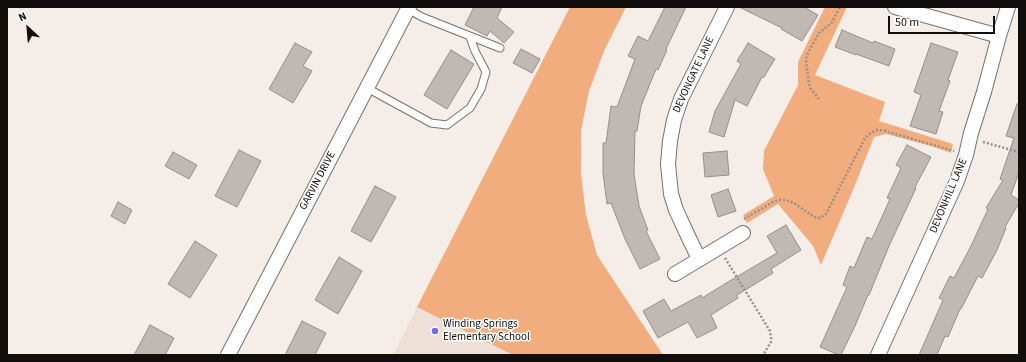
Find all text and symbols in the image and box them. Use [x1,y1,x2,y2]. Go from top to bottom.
north arrow [8,8,48,48]
text: N [16,8,29,25]
scale bar [890,8,997,34]
text: 50 m [895,14,919,31]
street label: DEVONGATE LANE [671,35,717,115]
street label: GARVIN DRIVE [297,150,339,212]
street label: DEVONHILL LANE [927,157,971,235]
place label: Winding Springs Elementary School [443,318,530,344]
marker: Winding Springs Elementary School [430,326,440,336]

